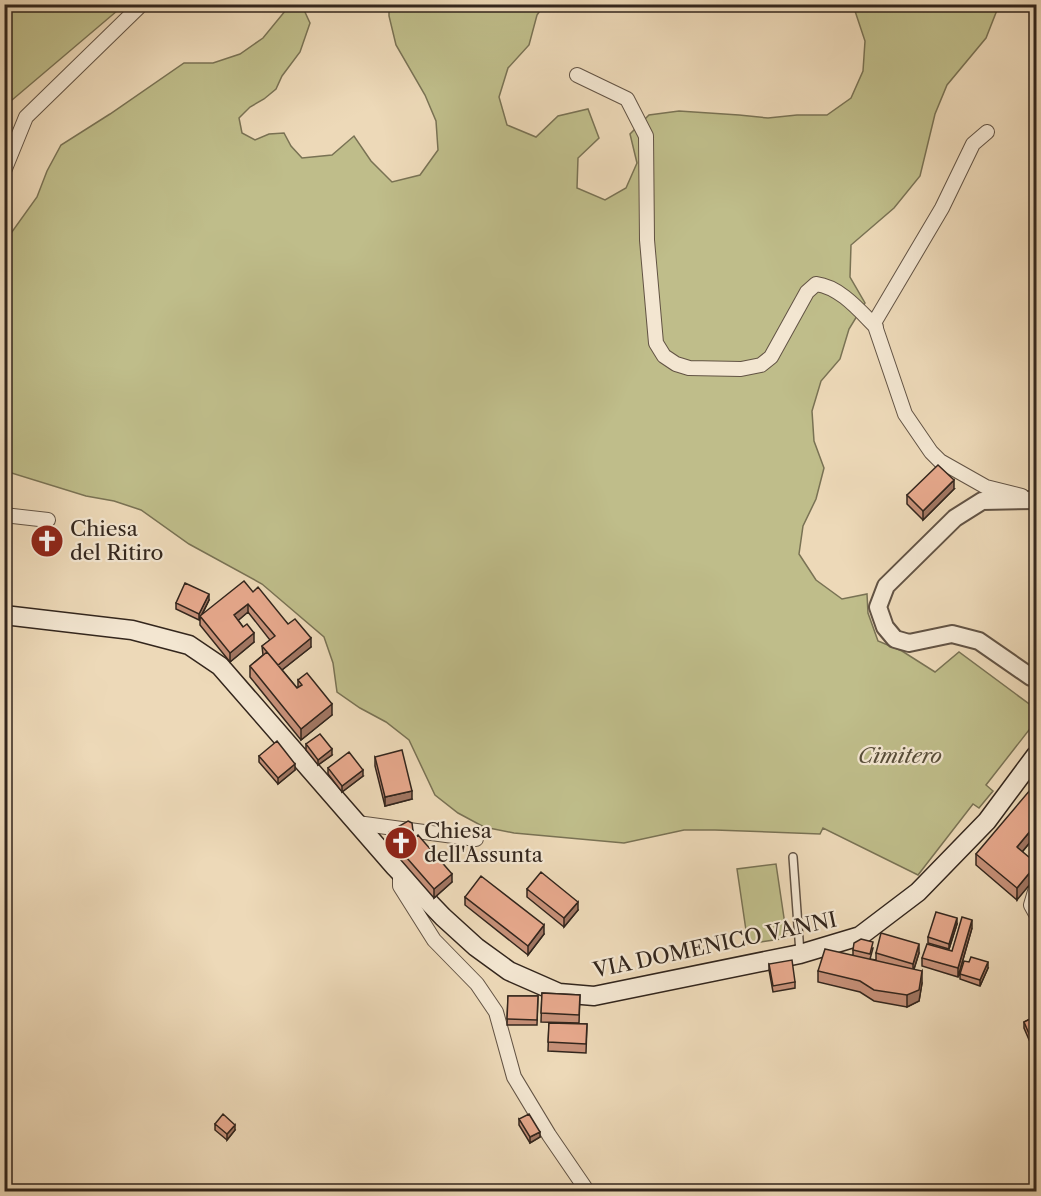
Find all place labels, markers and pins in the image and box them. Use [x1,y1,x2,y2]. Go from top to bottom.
place label: Chiesa del Ritiro [70,516,163,565]
church icon: Chiesa del Ritiro [29,523,65,559]
place label: Chiesa dell'Assunta [424,818,544,867]
church icon: Chiesa dell'Assunta [383,825,419,861]

